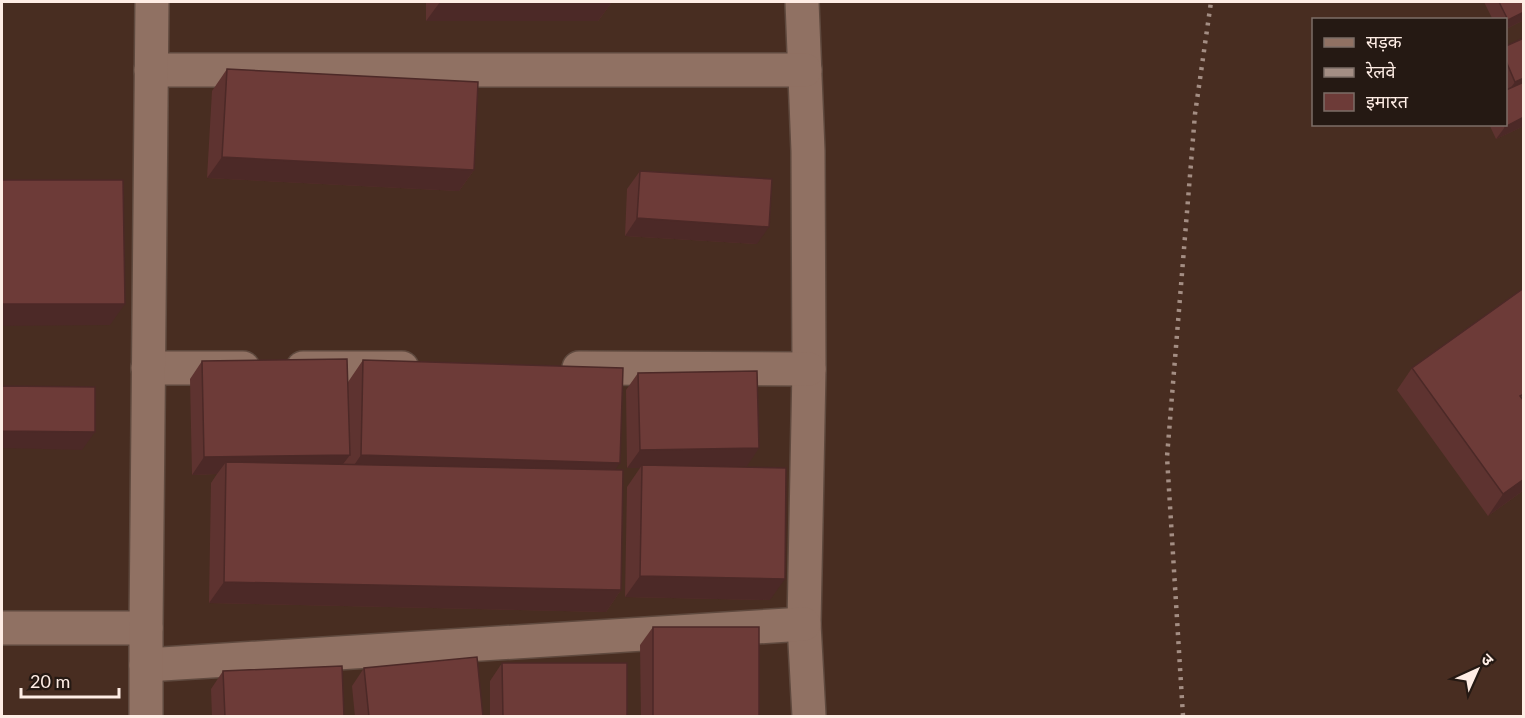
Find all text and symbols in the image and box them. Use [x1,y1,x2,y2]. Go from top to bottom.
legend [1312,18,1507,126]
text: सड़क [1366,30,1403,52]
text: रेलवे [1365,60,1397,82]
text: इमारत [1366,90,1409,112]
north arrow [1447,640,1507,700]
text: उ [1478,649,1498,670]
scale bar [21,661,118,699]
text: 20 m [30,670,70,692]

